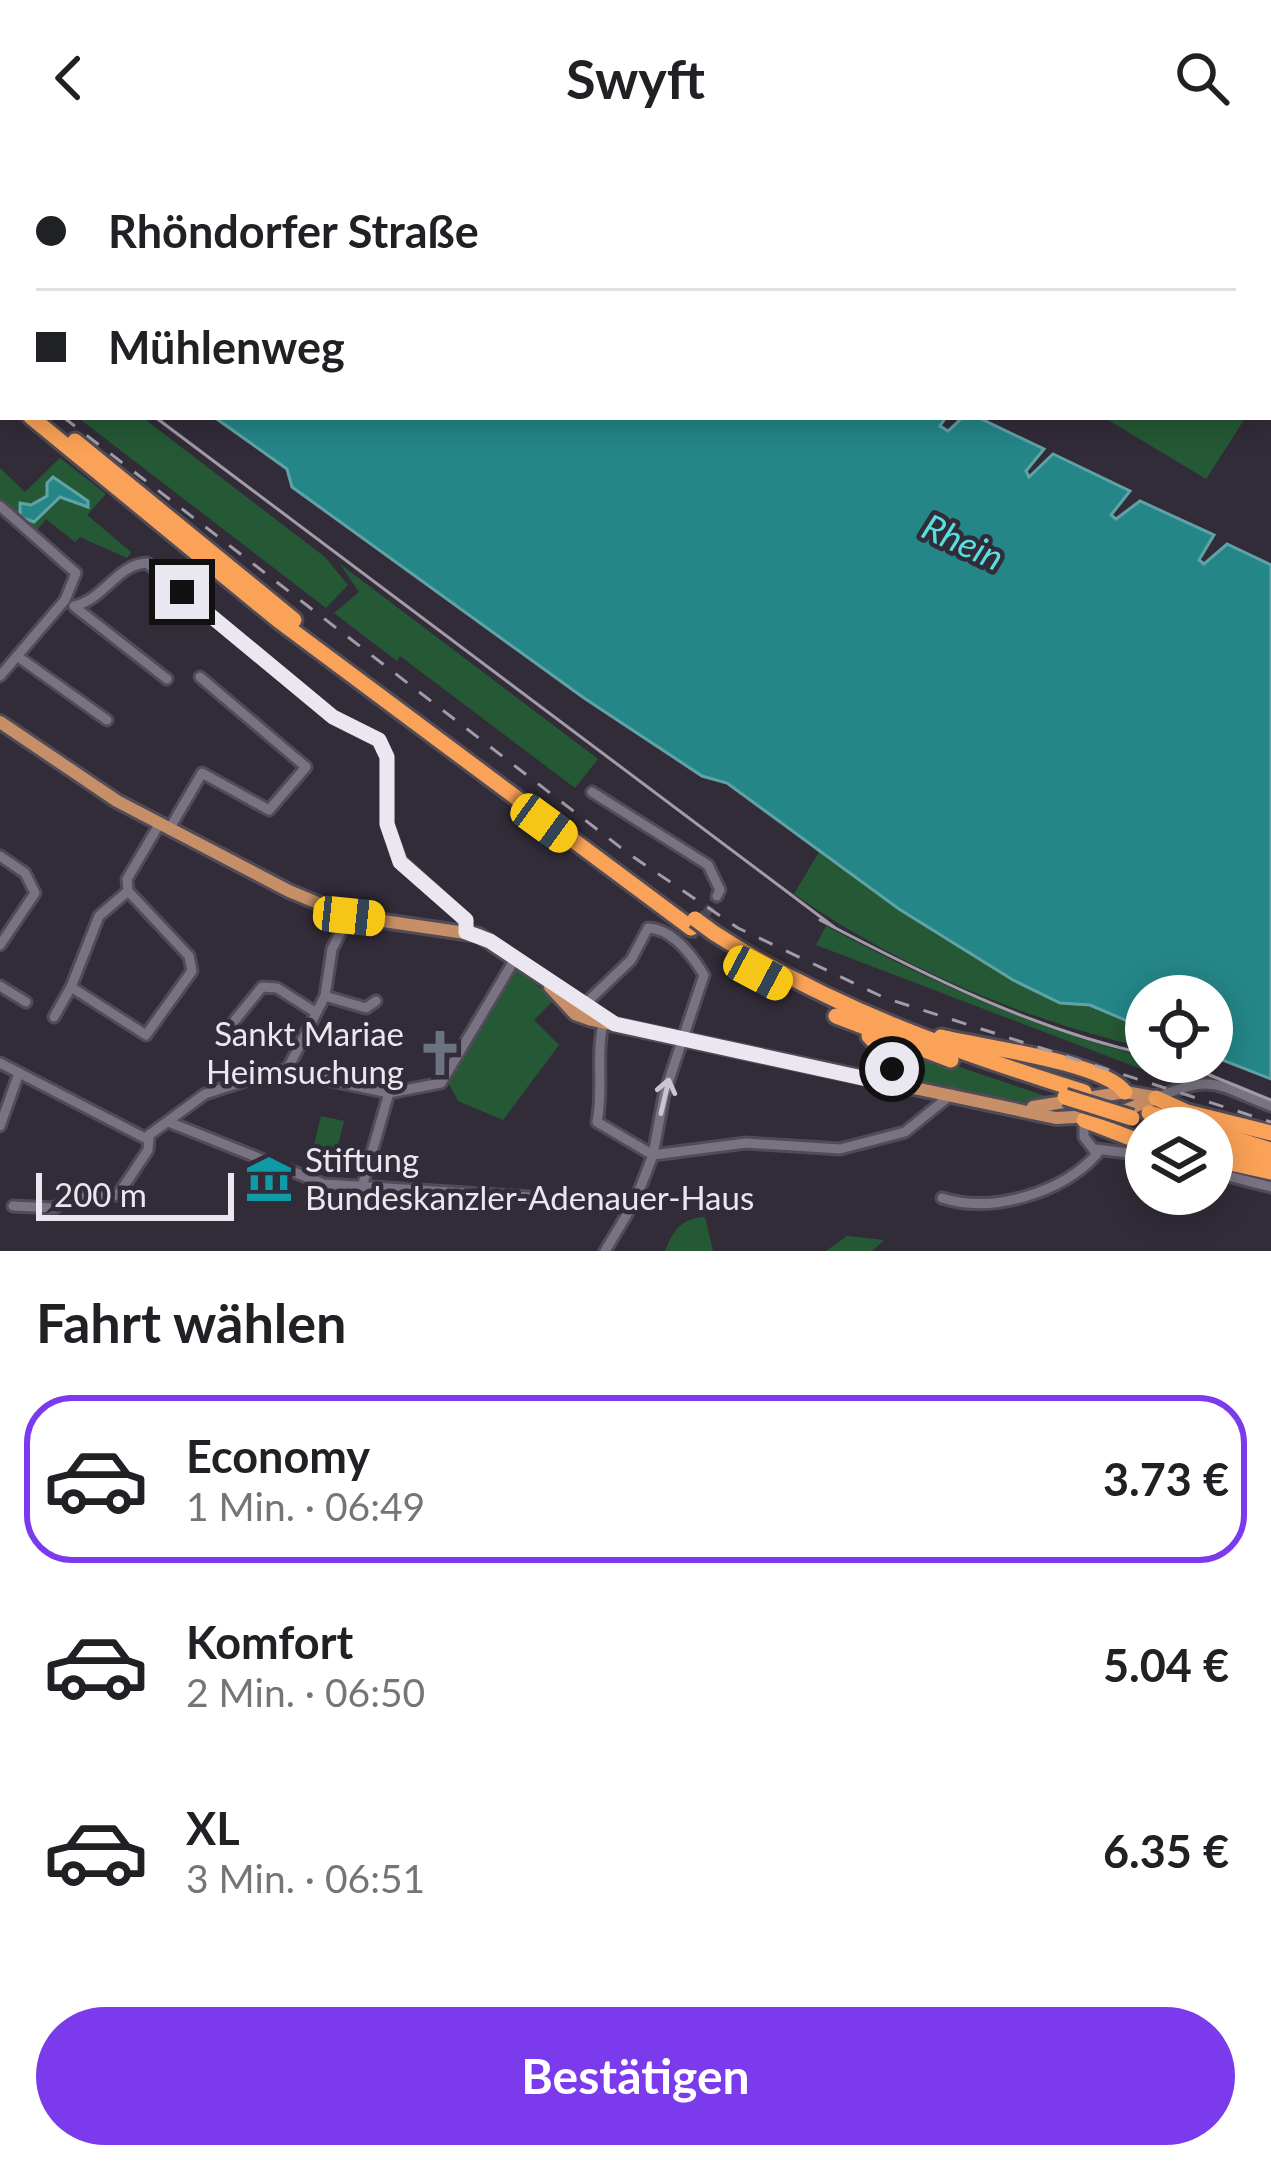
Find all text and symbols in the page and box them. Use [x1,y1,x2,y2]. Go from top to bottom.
icon: back [36,45,102,111]
icon: search [1169,45,1235,111]
text: Swyft [566,46,705,111]
text: Rhöndorfer Straße [108,204,479,258]
text: Mühlenweg [108,320,345,374]
water label: Rhein [916,503,1011,579]
route end [155,565,209,619]
car [504,787,584,859]
car [311,894,387,938]
car [718,940,798,1006]
map controls [1125,975,1233,1215]
button: locate [1125,975,1233,1083]
place label: Sankt Mariae Heimsuchung [206,1013,404,1091]
church icon: Sankt Mariae Heimsuchung [415,1028,465,1078]
route start [865,1042,919,1096]
one-way arrow [655,1078,678,1116]
button: layers [1125,1107,1233,1215]
place label: Stiftung Bundeskanzler-Adenauer-Haus [305,1139,754,1217]
museum icon: Stiftung Bundeskanzler-Adenauer-Haus [244,1154,294,1204]
scale bar [36,1167,234,1220]
text: 200 m [54,1174,147,1214]
text: Fahrt wählen [36,1290,347,1355]
icon: car [42,1425,150,1533]
text: Economy [186,1429,370,1483]
text: 3.73 € [1103,1452,1229,1506]
text: 1 Min. · 06:49 [186,1483,425,1529]
icon: car [42,1611,150,1719]
text: Komfort [186,1615,353,1669]
text: 5.04 € [1103,1638,1229,1692]
text: 2 Min. · 06:50 [186,1669,425,1715]
icon: car [42,1797,150,1905]
text: XL [186,1801,240,1855]
text: 6.35 € [1103,1824,1229,1878]
text: 3 Min. · 06:51 [186,1855,425,1901]
button: Bestätigen [36,2007,1235,2145]

